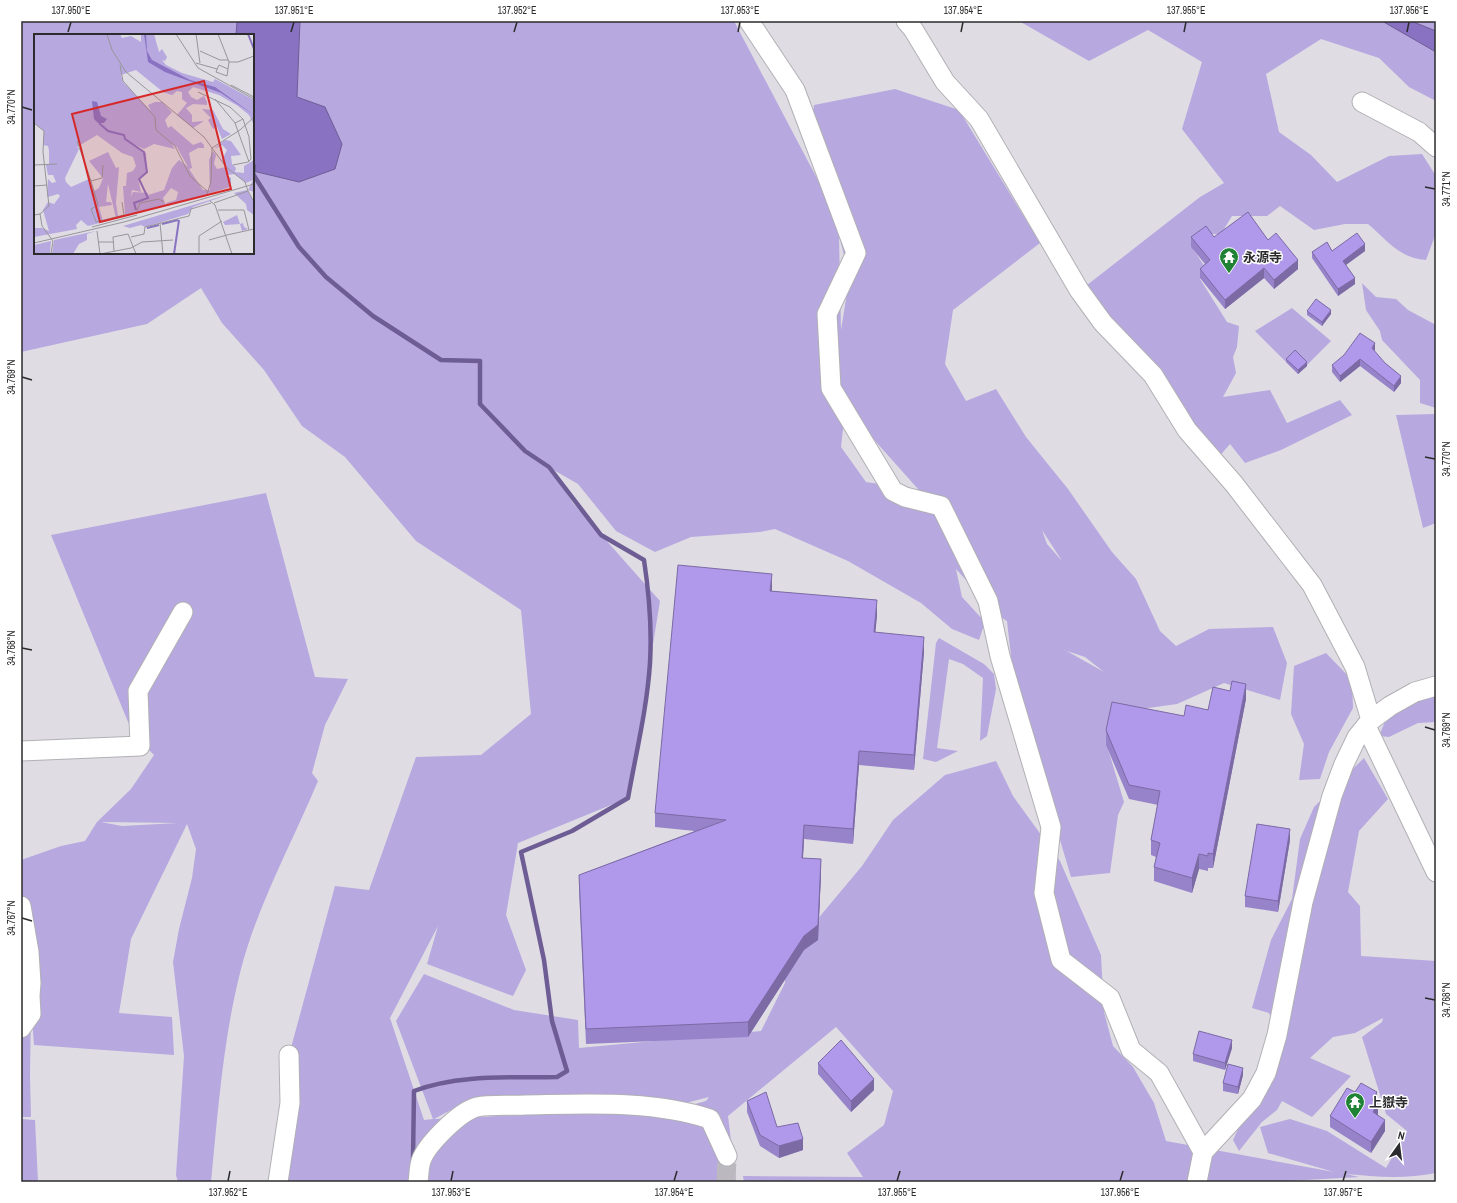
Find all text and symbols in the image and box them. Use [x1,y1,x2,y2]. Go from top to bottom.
text: 137.950°E [51,4,91,17]
text: 137.951°E [274,4,314,17]
text: 137.952°E [497,4,537,17]
text: 137.953°E [720,4,760,17]
text: 137.954°E [943,4,983,17]
text: 137.955°E [1166,4,1206,17]
text: 137.956°E [1389,4,1429,17]
inset map [34,34,254,254]
text: 34.770°N [5,89,18,125]
text: 34.771°N [1440,171,1453,207]
temple icon: 永源寺 [1218,246,1240,274]
place label: 永源寺 [1243,249,1282,266]
text: 34.769°N [5,359,18,395]
text: 34.770°N [1440,441,1453,477]
text: 34.768°N [5,630,18,666]
text: 34.769°N [1440,712,1453,748]
text: 34.767°N [5,900,18,936]
text: 34.768°N [1440,982,1453,1018]
temple icon: 上嶽寺 [1344,1091,1366,1119]
place label: 上嶽寺 [1369,1094,1408,1111]
north arrow [1379,1125,1419,1165]
text: N [1397,1128,1406,1143]
text: 137.952°E [208,1186,248,1199]
text: 137.953°E [431,1186,471,1199]
text: 137.954°E [654,1186,694,1199]
text: 137.955°E [877,1186,917,1199]
text: 137.956°E [1100,1186,1140,1199]
text: 137.957°E [1323,1186,1363,1199]

